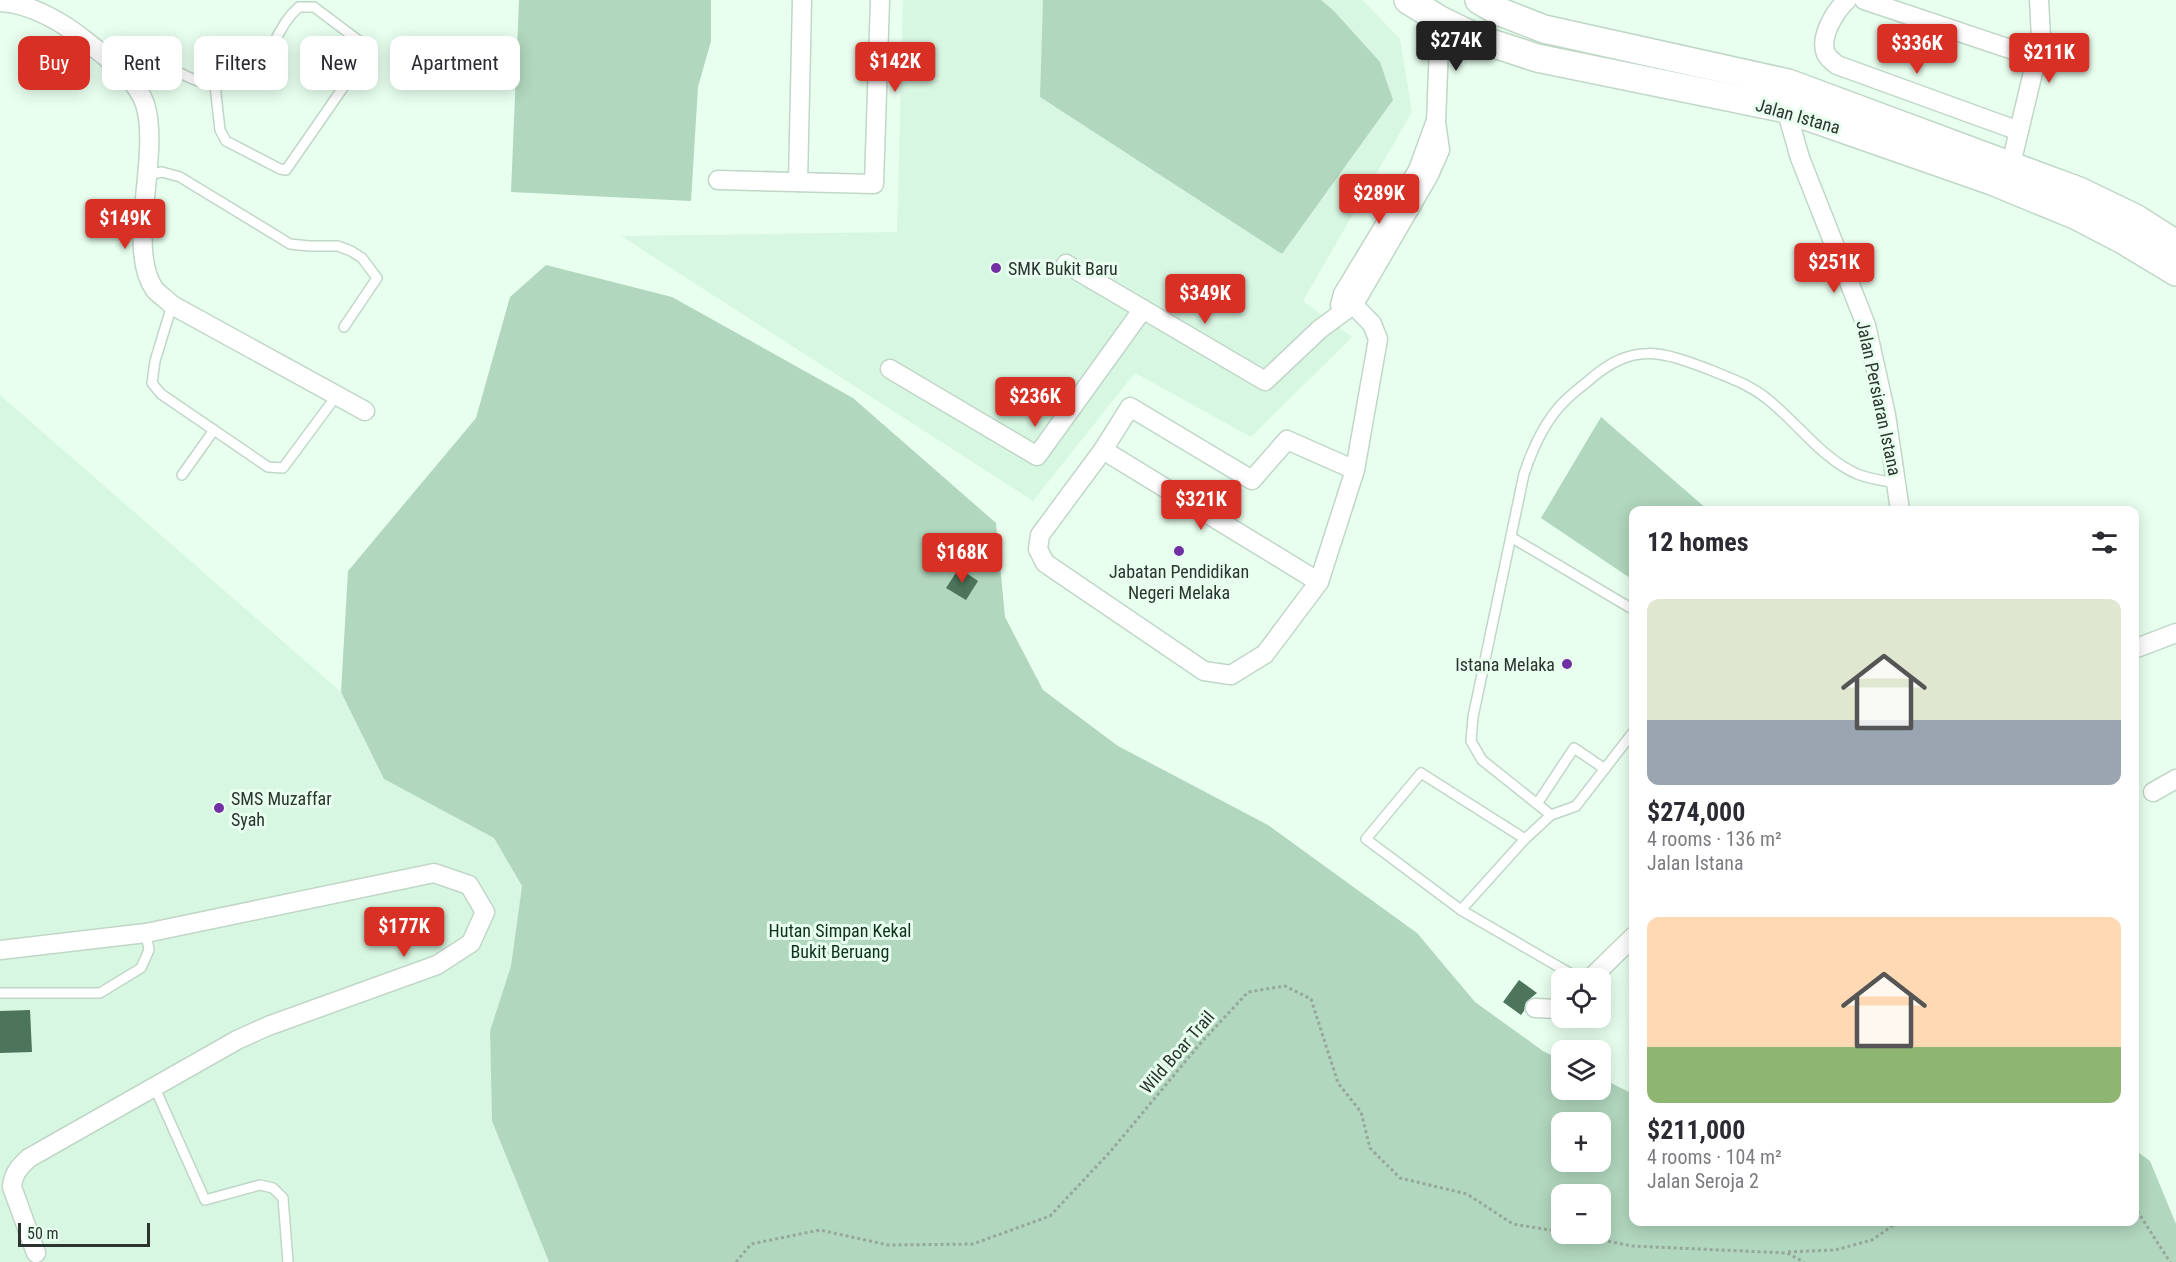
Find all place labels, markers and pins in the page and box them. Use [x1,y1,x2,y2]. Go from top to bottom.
pin: $274K [1414,21,1498,72]
pin: $336K [1875,24,1959,75]
pin: $211K [2007,33,2091,84]
pin: $142K [853,42,937,93]
pin: $289K [1337,174,1421,225]
pin: $149K [83,199,167,250]
pin: $251K [1792,243,1876,294]
place label: SMK Bukit Baru [1008,258,1118,279]
marker: SMK Bukit Baru [989,261,1003,275]
pin: $349K [1163,274,1247,325]
pin: $236K [993,377,1077,428]
pin: $321K [1159,480,1243,531]
pin: $168K [920,533,1004,584]
marker: Jabatan Pendidikan Negeri Melaka [1172,544,1186,558]
place label: Jabatan Pendidikan Negeri Melaka [1109,561,1249,603]
place label: Istana Melaka [1455,654,1555,675]
marker: Istana Melaka [1560,657,1574,671]
place label: SMS Muzaffar Syah [231,788,332,830]
marker: SMS Muzaffar Syah [212,801,226,815]
pin: $177K [362,907,446,958]

